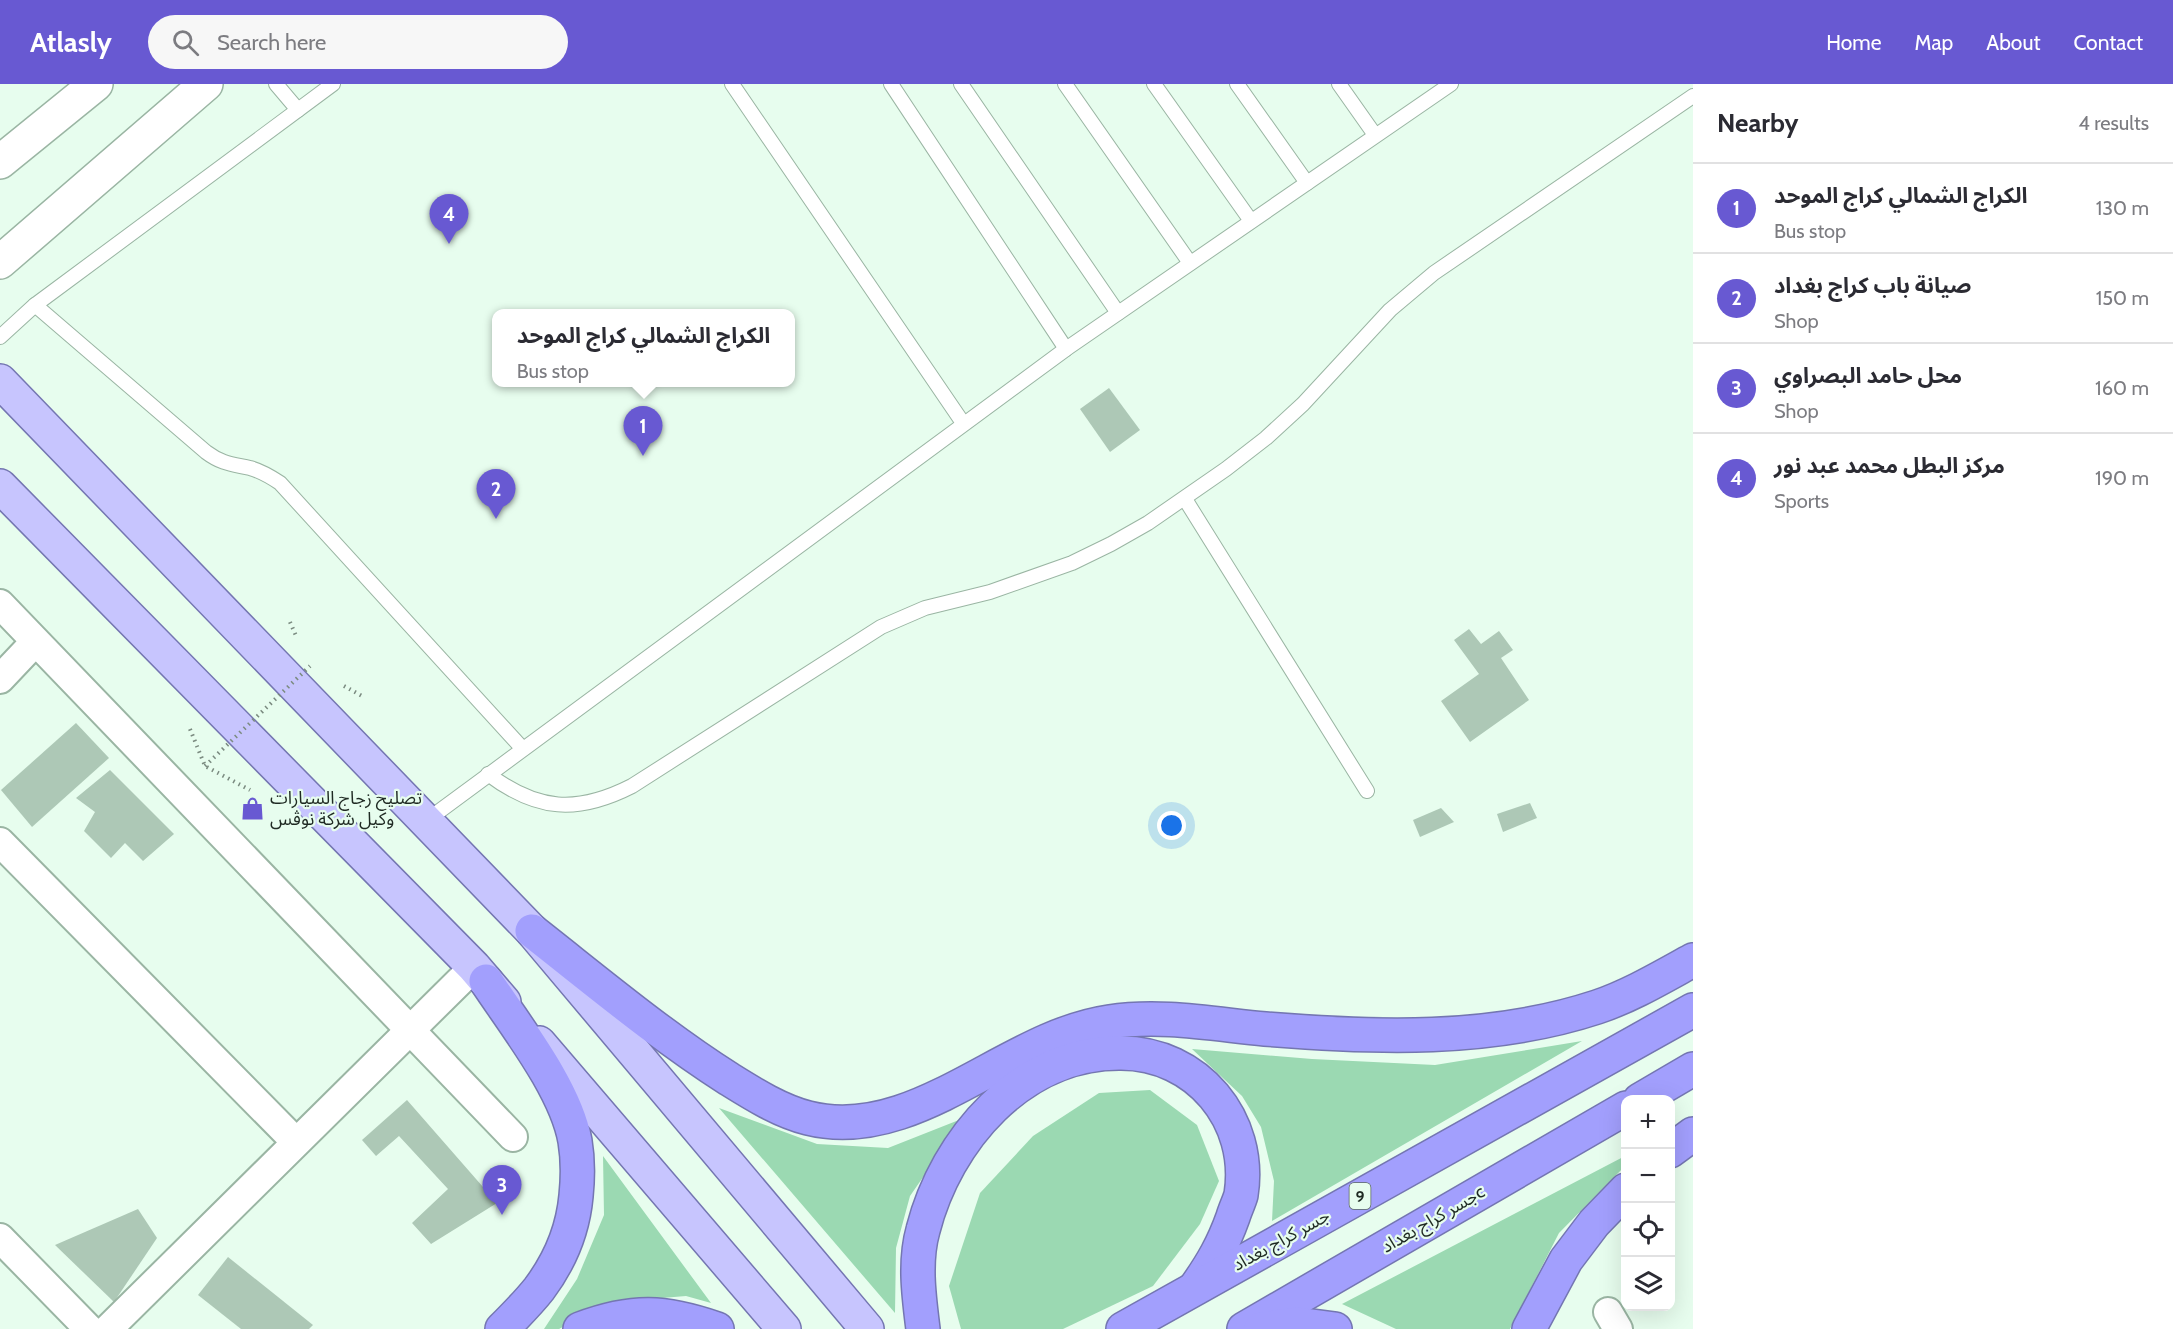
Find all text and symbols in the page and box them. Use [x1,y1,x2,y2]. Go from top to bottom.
search box [148,15,568,69]
text: Atlasly [30,25,112,59]
icon: search [169,26,202,59]
text: Search here [217,29,326,56]
text: Home [1826,30,1882,55]
text: Map [1915,30,1953,55]
text: About [1986,30,2040,55]
text: Contact [2073,30,2143,55]
text: Nearby [1717,107,1798,139]
text: 4 results [2078,111,2149,135]
text: الكراج الشمالي كراج الموحد [1774,182,2028,209]
pin: 4 [430,194,468,244]
text: 1 [1733,196,1740,220]
text: 130 m [2096,196,2149,220]
text: Bus stop [1774,219,1846,243]
text: صيانة باب كراج بغداد [1774,272,1972,299]
text: 2 [1731,286,1742,310]
text: 150 m [2096,286,2149,310]
popup [492,309,795,387]
text: Shop [1774,309,1819,333]
text: الكراج الشمالي كراج الموحد [517,322,770,349]
text: Bus stop [517,359,589,383]
text: محل حامد البصراوي [1774,362,1962,389]
text: 3 [1731,376,1742,400]
text: 160 m [2095,376,2149,400]
text: Shop [1774,399,1819,423]
pin: 1 [624,406,662,456]
text: مركز البطل محمد عبد نور [1774,452,2005,479]
text: 4 [1730,466,1743,490]
text: 190 m [2095,466,2149,490]
pin: 2 [476,470,516,519]
text: Sports [1774,489,1829,513]
place label: تصليح زجاج السيارات وكيل شركة نوڤس [270,787,422,830]
shop icon: تصليح زجاج السيارات وكيل شركة نوڤس [239,795,265,821]
your location [1157,811,1186,840]
map controls [1621,1095,1675,1311]
button: + [1621,1095,1675,1149]
button: − [1621,1149,1675,1203]
pin: 3 [482,1166,522,1215]
street label: جسر كراج بغدادc [1377,1181,1490,1259]
road number: 9 [1350,1183,1370,1209]
button: locate [1621,1203,1675,1257]
street label: جسر كراج بغداد [1229,1204,1334,1277]
button: layers [1621,1257,1675,1311]

